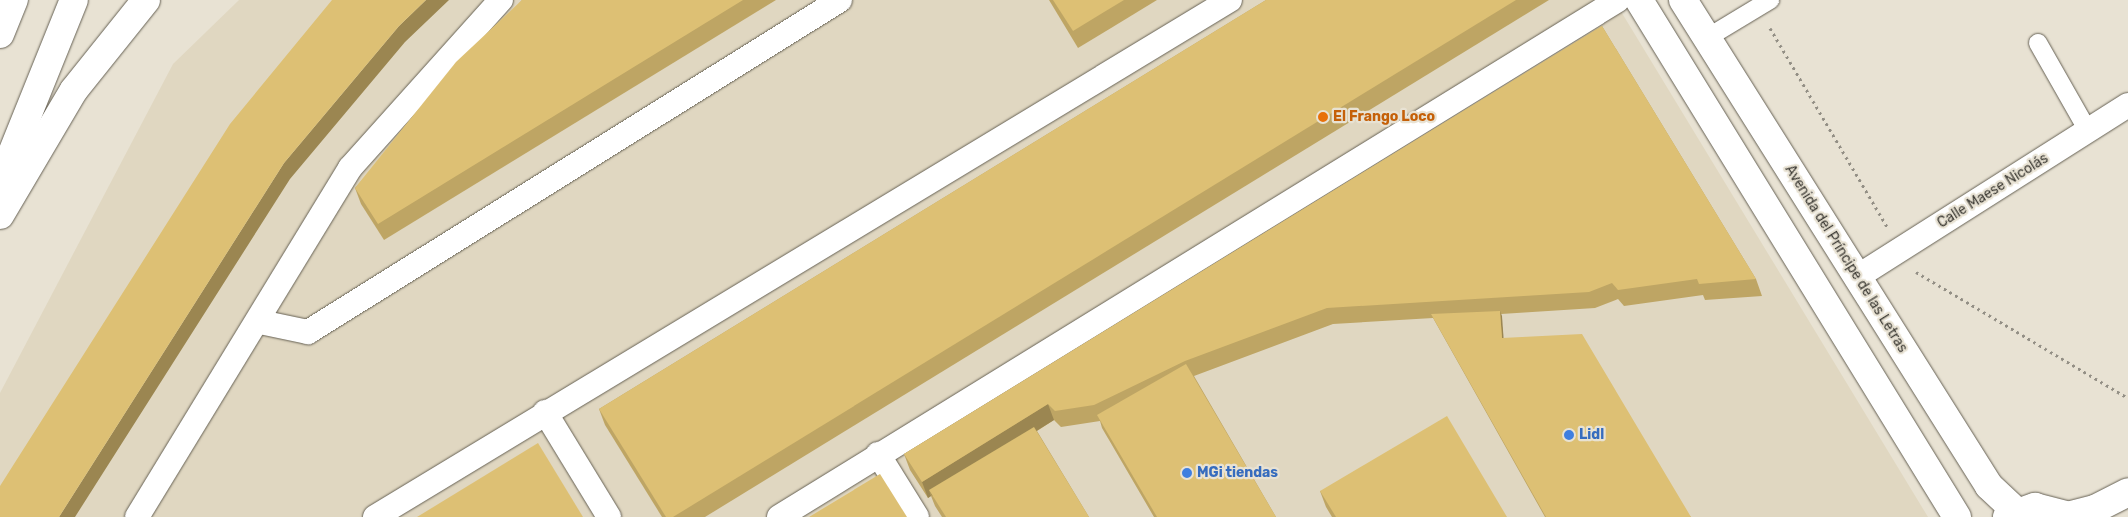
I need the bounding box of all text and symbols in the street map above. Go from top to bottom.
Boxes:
place label: El Frango Loco [1333,109,1435,125]
marker: El Frango Loco [1317,111,1329,123]
street label: Calle Maese Nicolás [1935,150,2051,232]
street label: Avenida del Príncipe de las Letras [1781,162,1911,356]
place label: Lidl [1579,427,1604,443]
marker: Lidl [1563,429,1575,441]
place label: MGi tiendas [1197,465,1278,481]
marker: MGi tiendas [1181,467,1193,479]

